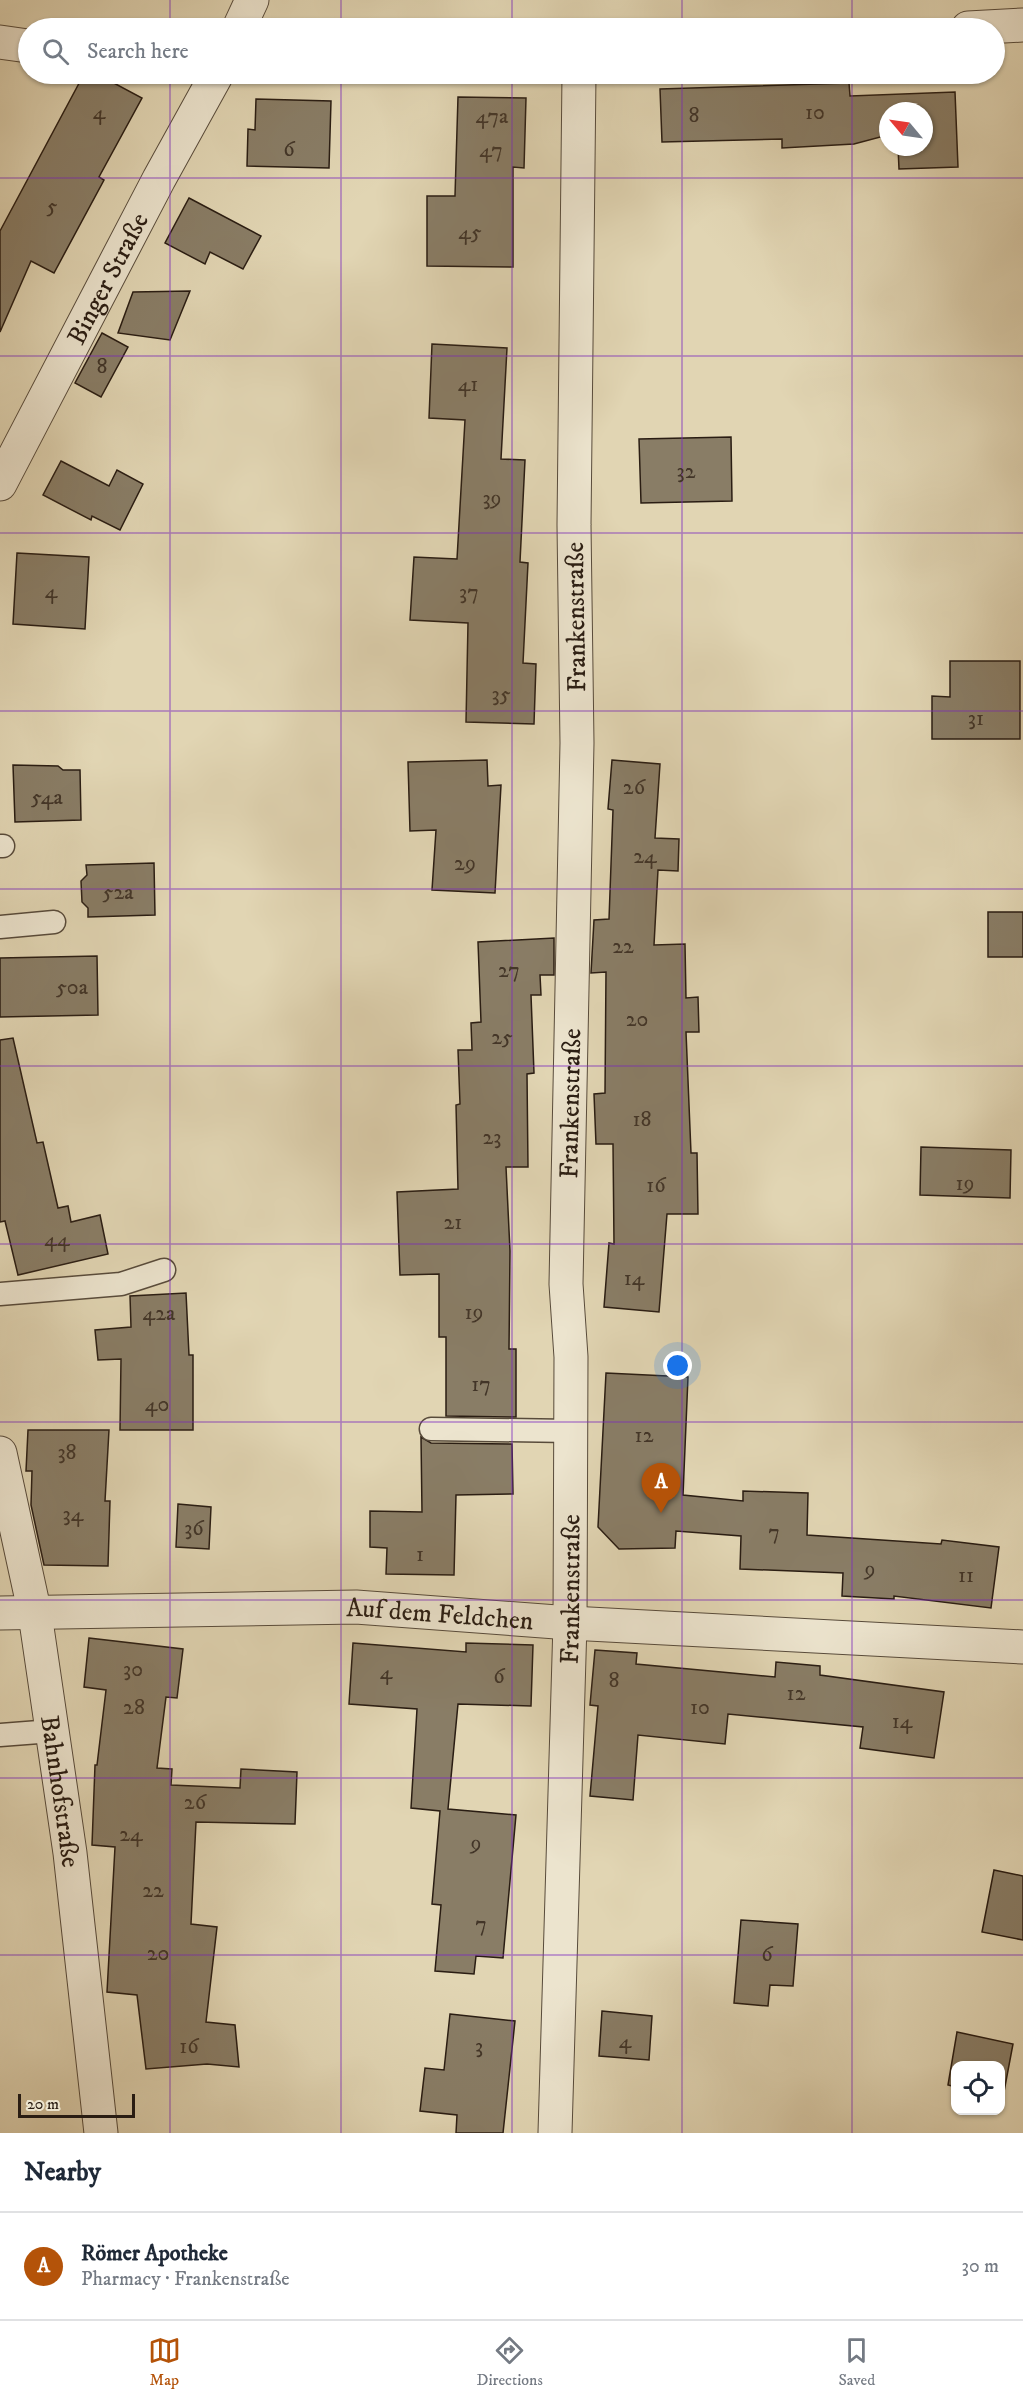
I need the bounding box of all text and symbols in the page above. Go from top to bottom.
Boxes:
search box [18,18,1005,84]
icon: search [39,35,72,68]
text: Search here [87,38,189,65]
house number: 4 [93,99,107,126]
house number: 10 [805,99,825,126]
house number: 8 [688,102,700,129]
north arrow [879,102,933,156]
house number: 47a [476,103,509,130]
house number: 6 [283,136,296,163]
house number: 47 [479,137,503,164]
house number: 5 [47,193,58,220]
street label: Binger Straße [61,207,157,351]
house number: 45 [458,219,482,246]
house number: 8 [96,353,108,380]
house number: 41 [458,371,478,398]
house number: 32 [676,458,696,485]
house number: 39 [482,485,502,512]
street label: Frankenstraße [559,542,594,692]
house number: 4 [45,578,59,605]
house number: 37 [459,579,479,606]
house number: 35 [491,681,511,708]
house number: 31 [968,705,984,732]
house number: 26 [623,774,647,801]
house number: 54a [31,784,64,811]
house number: 24 [633,843,658,870]
house number: 29 [454,850,476,877]
house number: 52a [102,879,134,906]
house number: 22 [612,933,634,960]
house number: 27 [498,957,520,984]
house number: 50a [56,974,89,1001]
house number: 20 [626,1006,648,1033]
house number: 25 [491,1024,513,1051]
street label: Frankenstraße [553,1028,589,1179]
house number: 18 [632,1106,652,1133]
house number: 23 [482,1124,502,1151]
house number: 19 [956,1170,975,1197]
house number: 16 [646,1172,667,1199]
house number: 21 [444,1209,462,1236]
house number: 44 [44,1226,71,1253]
house number: 14 [624,1265,646,1292]
house number: 19 [465,1299,484,1326]
house number: 42a [143,1300,176,1327]
your location [663,1351,692,1380]
house number: 17 [471,1371,491,1398]
house number: 40 [145,1391,169,1418]
house number: 12 [635,1422,654,1449]
house number: 38 [57,1439,77,1466]
pin: A [642,1464,680,1513]
house number: 34 [63,1501,85,1528]
street label: Frankenstraße [554,1514,588,1665]
house number: 36 [184,1515,205,1542]
house number: 7 [768,1519,780,1546]
house number: 1 [416,1541,424,1568]
house number: 9 [864,1556,875,1583]
house number: 11 [958,1562,974,1589]
street label: Auf dem Feldchen [346,1592,535,1638]
house number: 30 [123,1656,143,1683]
house number: 4 [380,1659,394,1686]
house number: 6 [493,1663,506,1690]
house number: 8 [608,1667,620,1694]
house number: 12 [787,1680,806,1707]
house number: 28 [123,1694,145,1721]
house number: 10 [690,1694,710,1721]
house number: 14 [892,1708,914,1735]
street label: Bahnhofstraße [32,1713,86,1869]
house number: 26 [184,1789,208,1816]
house number: 24 [119,1821,144,1848]
house number: 9 [470,1830,481,1857]
house number: 22 [142,1877,164,1904]
house number: 7 [475,1911,487,1938]
house number: 20 [147,1940,169,1967]
house number: 6 [761,1941,774,1968]
house number: 4 [619,2028,633,2055]
house number: 16 [179,2033,200,2060]
house number: 3 [475,2033,483,2060]
map controls [951,2061,1005,2115]
button: locate [951,2061,1005,2115]
scale bar [18,2091,135,2118]
text: 20 m [27,2094,59,2114]
text: Nearby [24,2156,101,2189]
text: Römer Apotheke [81,2240,228,2267]
text: A [37,2254,50,2279]
text: 30 m [961,2254,999,2279]
text: Pharmacy · Frankenstraße [81,2267,290,2292]
tab: Map [148,2334,181,2390]
tab: Directions [476,2334,543,2390]
tab: Saved [838,2334,875,2390]

